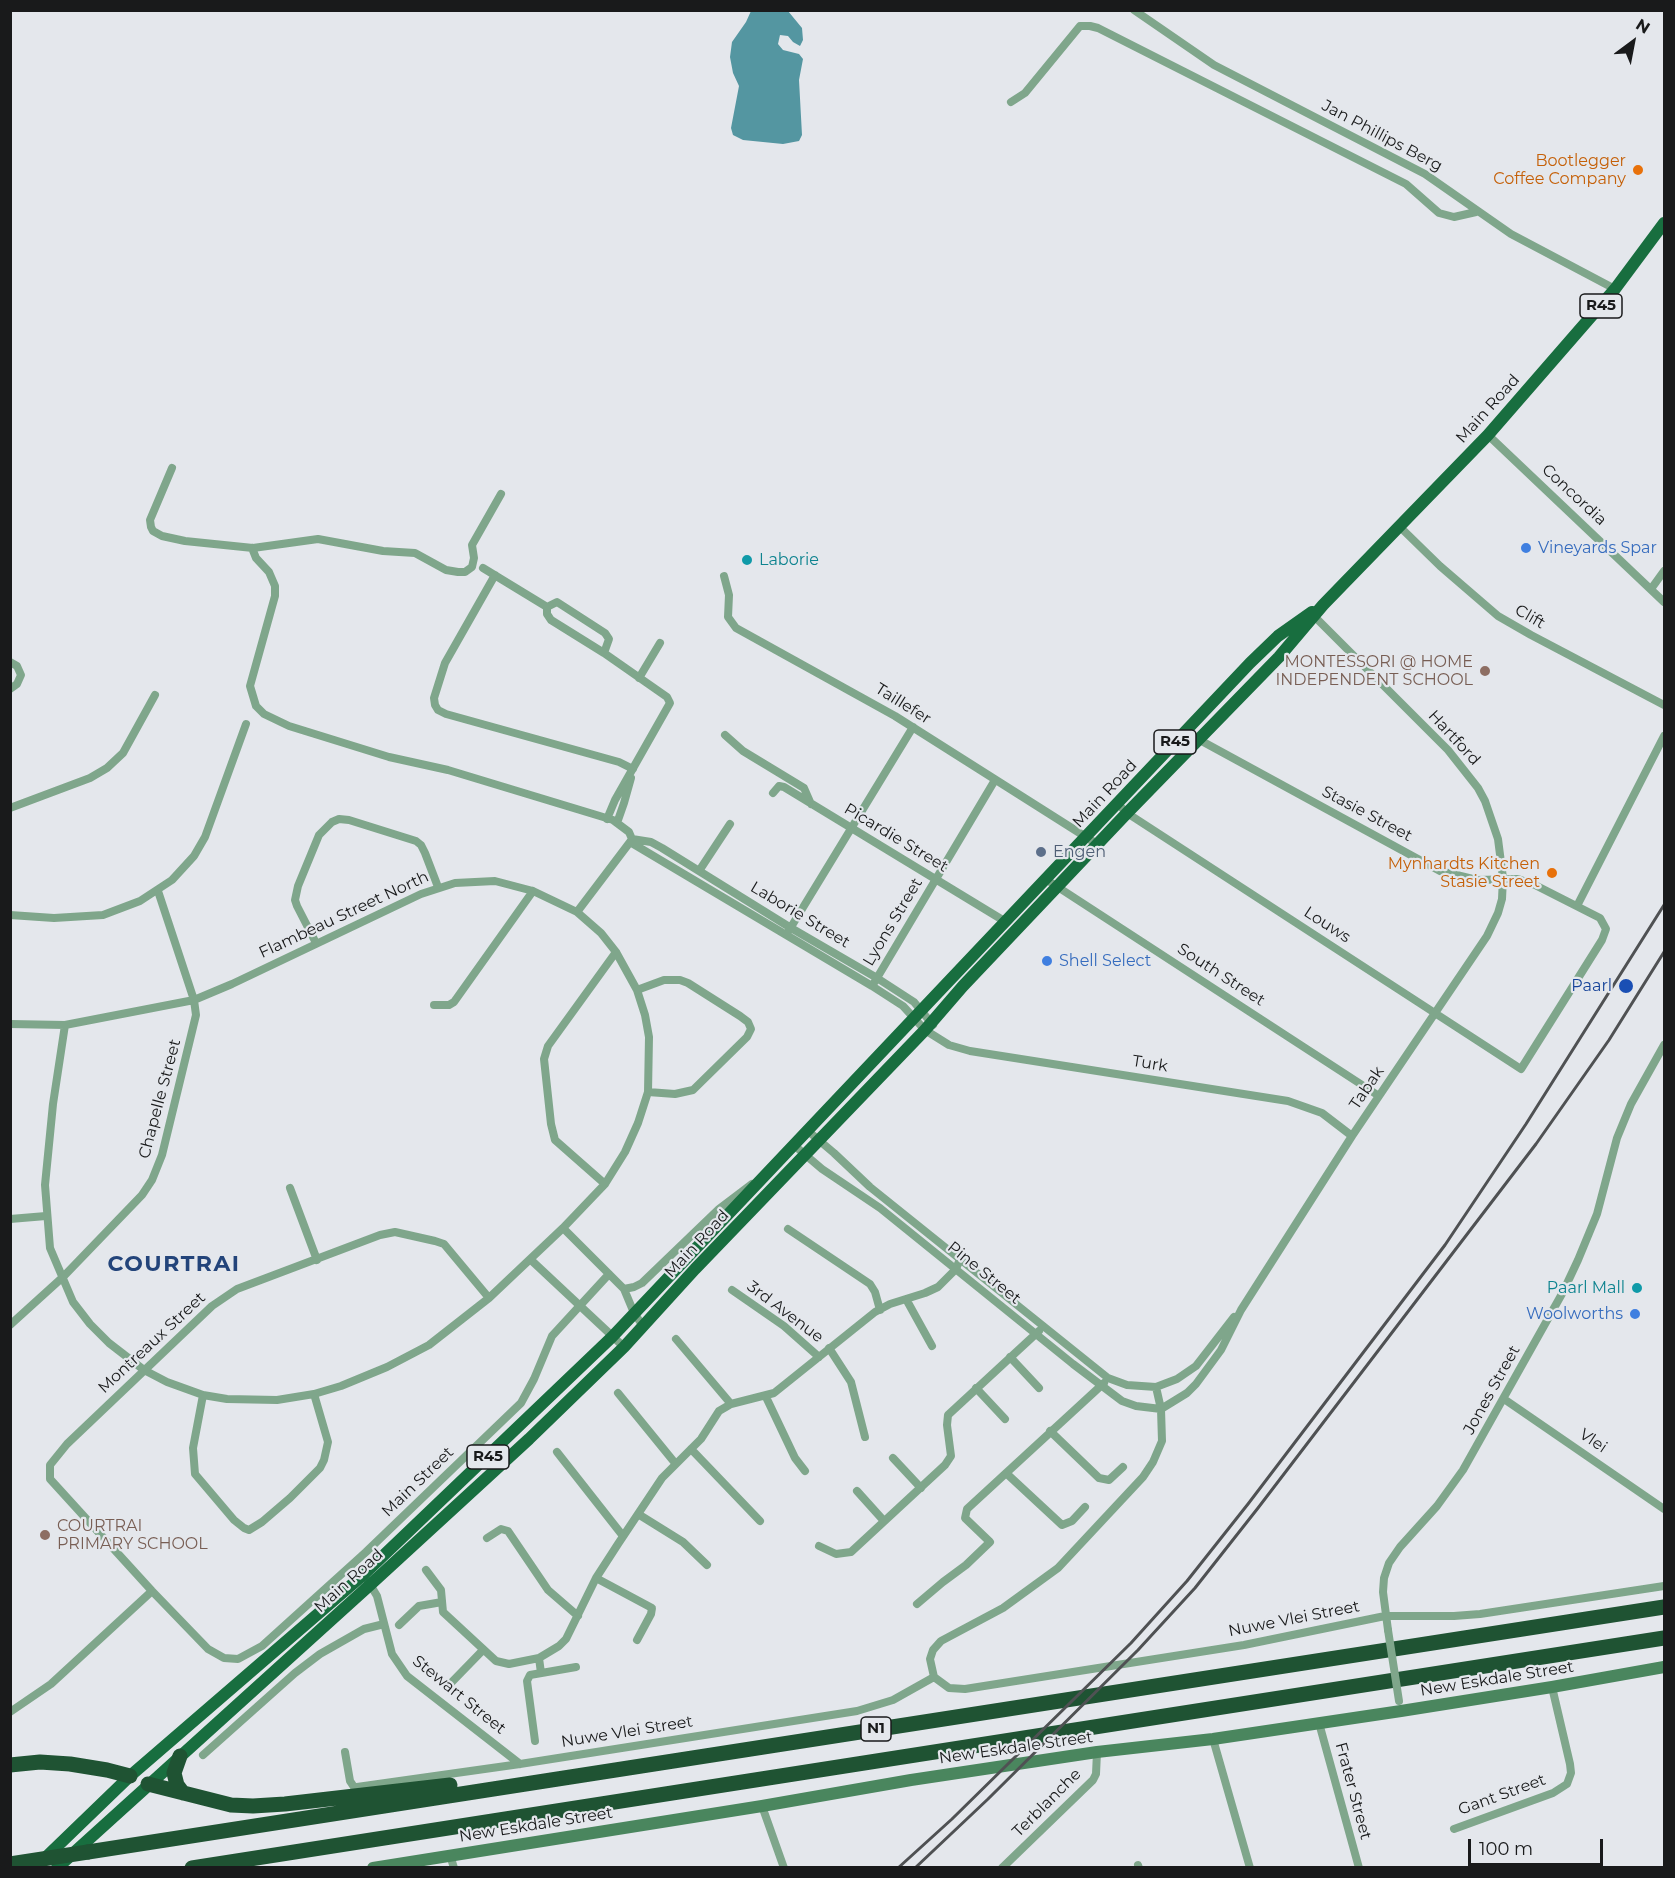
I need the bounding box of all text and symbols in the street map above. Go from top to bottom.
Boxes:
north arrow [1603,12,1663,72]
text: N [1632,15,1653,38]
street label: Jan Phillips Berg [1318,96,1446,176]
place label: Bootlegger Coffee Company [1493,151,1626,189]
marker: Bootlegger Coffee Company [1631,163,1645,177]
road number: R45 [1580,294,1622,318]
street label: Main Road [1452,371,1524,447]
street label: Concordia [1538,460,1610,530]
place label: Vineyards Spar [1538,538,1657,558]
marker: Vineyards Spar [1519,541,1533,555]
place label: Laborie [759,550,819,570]
marker: Laborie [740,553,754,567]
street label: Clift [1511,601,1549,633]
place label: MONTESSORI @ HOME INDEPENDENT SCHOOL [1275,652,1473,690]
marker: MONTESSORI @ HOME INDEPENDENT SCHOOL [1478,664,1492,678]
street label: Taillefer [872,679,934,729]
street label: Hartford [1424,707,1484,769]
road number: R45 [1154,730,1196,754]
street label: Main Road [1069,756,1141,832]
street label: Stasie Street [1318,782,1416,846]
street label: Picardie Street [841,799,951,877]
place label: Engen [1053,842,1106,862]
marker: Engen [1034,845,1048,859]
place label: Mynhardts Kitchen Stasie Street [1388,854,1540,892]
marker: Mynhardts Kitchen Stasie Street [1545,866,1559,880]
street label: Flambeau Street North [256,867,432,963]
street label: Lyons Street [859,875,927,969]
street label: Laborie Street [747,878,853,952]
street label: Louws [1300,903,1354,947]
street label: South Street [1174,940,1268,1010]
place label: Shell Select [1059,951,1151,971]
marker: Shell Select [1040,954,1054,968]
place label: Paarl [1571,976,1612,996]
marker: Paarl [1617,977,1635,995]
street label: Chapelle Street [135,1037,185,1161]
street label: Turk [1131,1052,1169,1076]
street label: Tabak [1346,1063,1388,1113]
street label: Main Road [661,1206,733,1282]
street label: Pine Street [943,1238,1025,1308]
district label: COURTRAI [108,1252,240,1278]
street label: 3rd Avenue [743,1277,827,1347]
place label: Paarl Mall [1547,1278,1625,1298]
marker: Paarl Mall [1630,1281,1644,1295]
street label: Montreaux Street [94,1288,210,1398]
place label: Woolworths [1526,1304,1623,1324]
marker: Woolworths [1628,1307,1642,1321]
street label: Jones Street [1460,1342,1524,1438]
street label: Vlei [1576,1425,1610,1457]
street label: Main Street [378,1443,458,1521]
road number: R45 [467,1445,509,1469]
place label: COURTRAI PRIMARY SCHOOL [57,1516,208,1554]
marker: COURTRAI PRIMARY SCHOOL [38,1528,52,1542]
street label: Main Road [311,1545,387,1617]
street label: Nuwe Vlei Street [1227,1597,1361,1641]
street label: Stewart Street [408,1652,510,1738]
street label: New Eskdale Street [1419,1657,1575,1701]
street label: Nuwe Vlei Street [560,1712,694,1752]
road number: N1 [861,1717,891,1741]
street label: New Eskdale Street [938,1728,1094,1768]
street label: Frater Street [1331,1740,1375,1842]
street label: Terblanche [1009,1765,1085,1841]
street label: Gant Street [1456,1770,1548,1820]
street label: New Eskdale Street [458,1803,614,1847]
scale bar [1471,1827,1606,1865]
text: 100 m [1479,1838,1533,1860]

